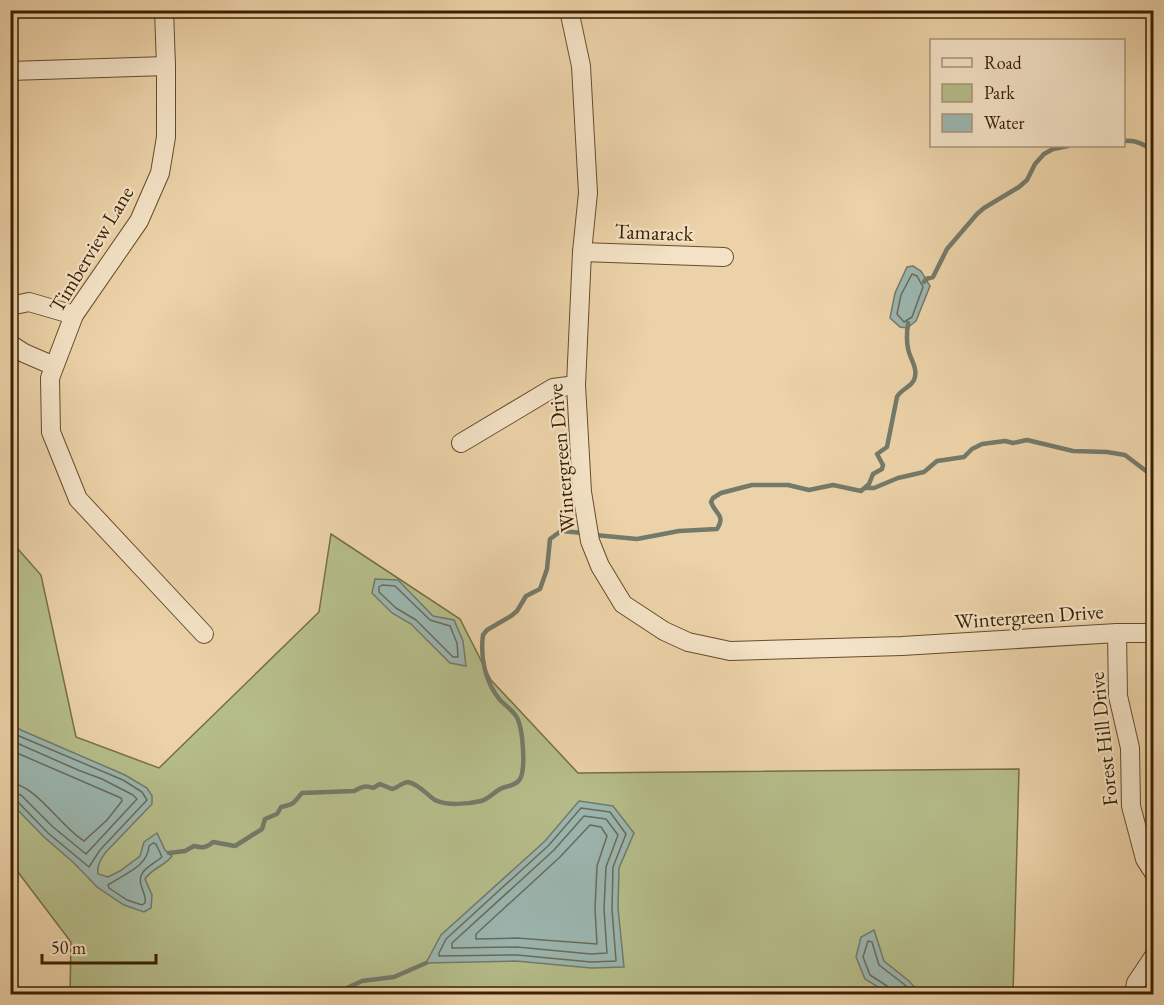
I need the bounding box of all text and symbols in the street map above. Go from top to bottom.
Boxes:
legend [930,39,1125,147]
text: Road [984,51,1023,74]
text: Park [984,81,1015,104]
text: Water [984,111,1025,134]
street label: Timberview Lane [43,181,139,317]
street label: Tamarack [614,217,695,247]
street label: Wintergreen Drive [541,382,581,534]
street label: Wintergreen Drive [954,597,1104,635]
street label: Forest Hill Drive [1083,671,1123,807]
scale bar [42,927,156,965]
text: 50 m [51,936,86,959]

